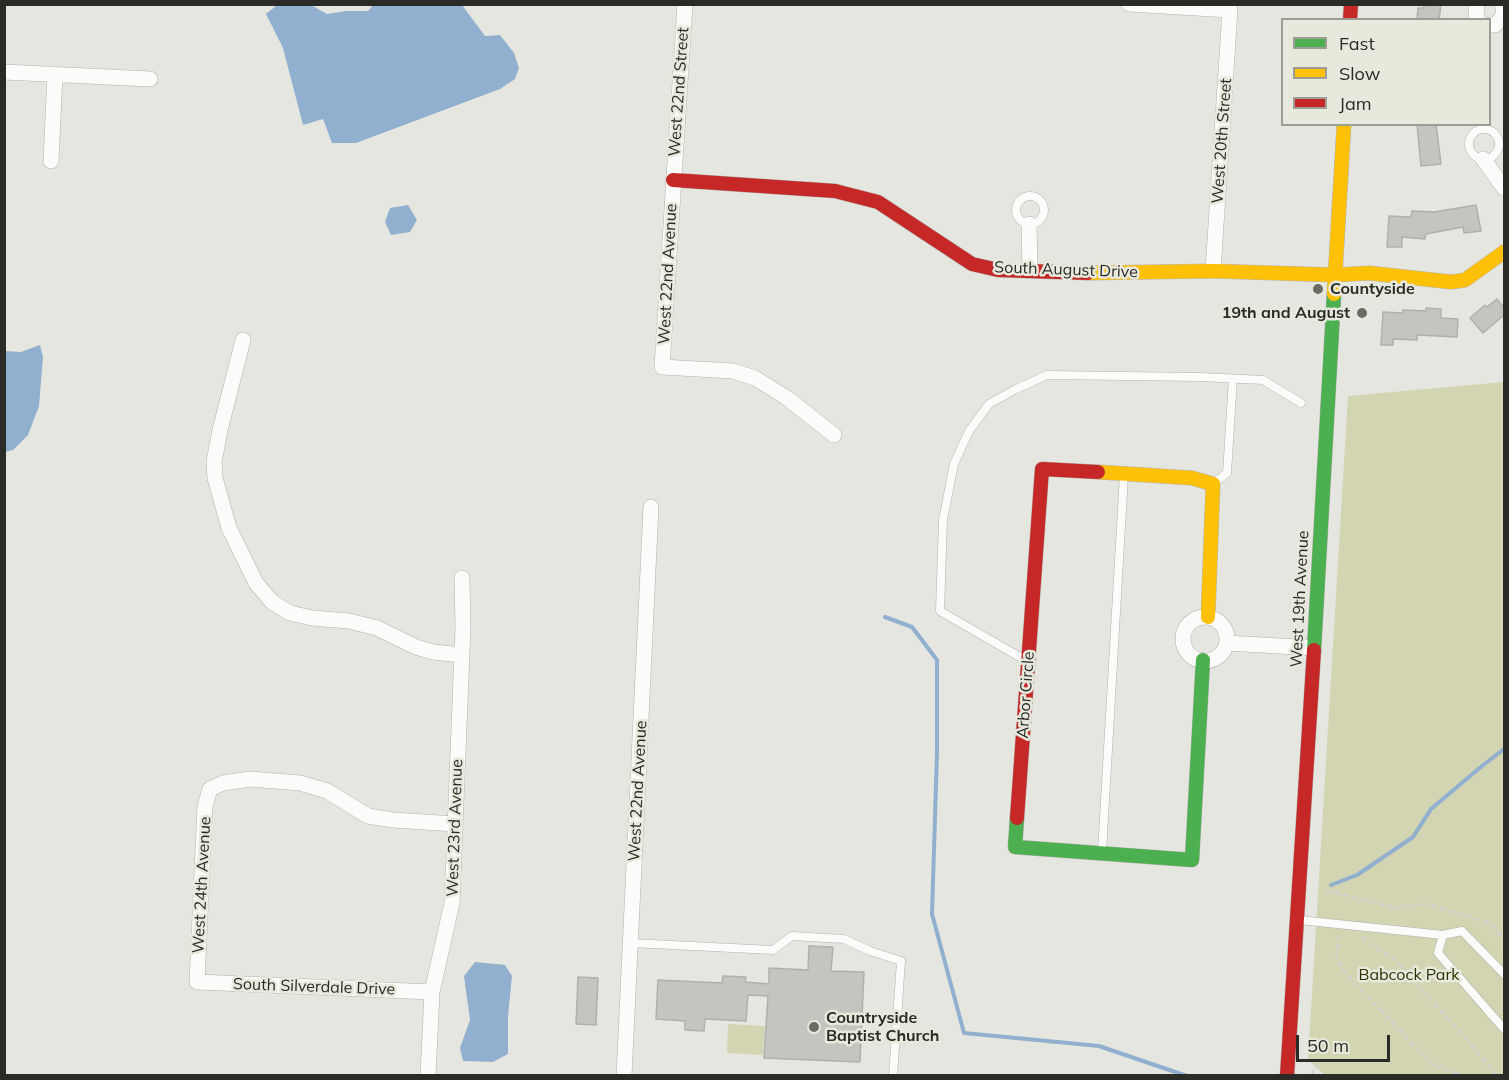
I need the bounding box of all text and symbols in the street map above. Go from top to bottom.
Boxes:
legend [1281,18,1491,126]
street label: West 22nd Street [665,27,693,157]
text: Fast [1339,32,1375,55]
text: Slow [1339,62,1380,85]
street label: West 20th Street [1208,78,1236,204]
text: Jam [1339,92,1372,115]
street label: West 22nd Avenue [655,203,681,345]
street label: South August Drive [994,258,1138,282]
place label: Countyside [1330,279,1415,299]
marker: Countyside [1311,282,1325,296]
place label: 19th and August [1222,303,1350,323]
marker: 19th and August [1355,306,1369,320]
street label: West 19th Avenue [1287,530,1313,668]
street label: Arbor Circle [1013,651,1039,739]
street label: West 22nd Avenue [625,720,651,862]
street label: West 23rd Avenue [443,759,467,897]
street label: West 24th Avenue [189,816,215,954]
park label: Babcock Park [1359,965,1459,985]
street label: South Silverdale Drive [233,975,395,999]
place label: Countryside Baptist Church [826,1008,939,1046]
marker: Countryside Baptist Church [807,1020,821,1034]
scale bar [1299,1023,1394,1061]
text: 50 m [1307,1034,1349,1057]

